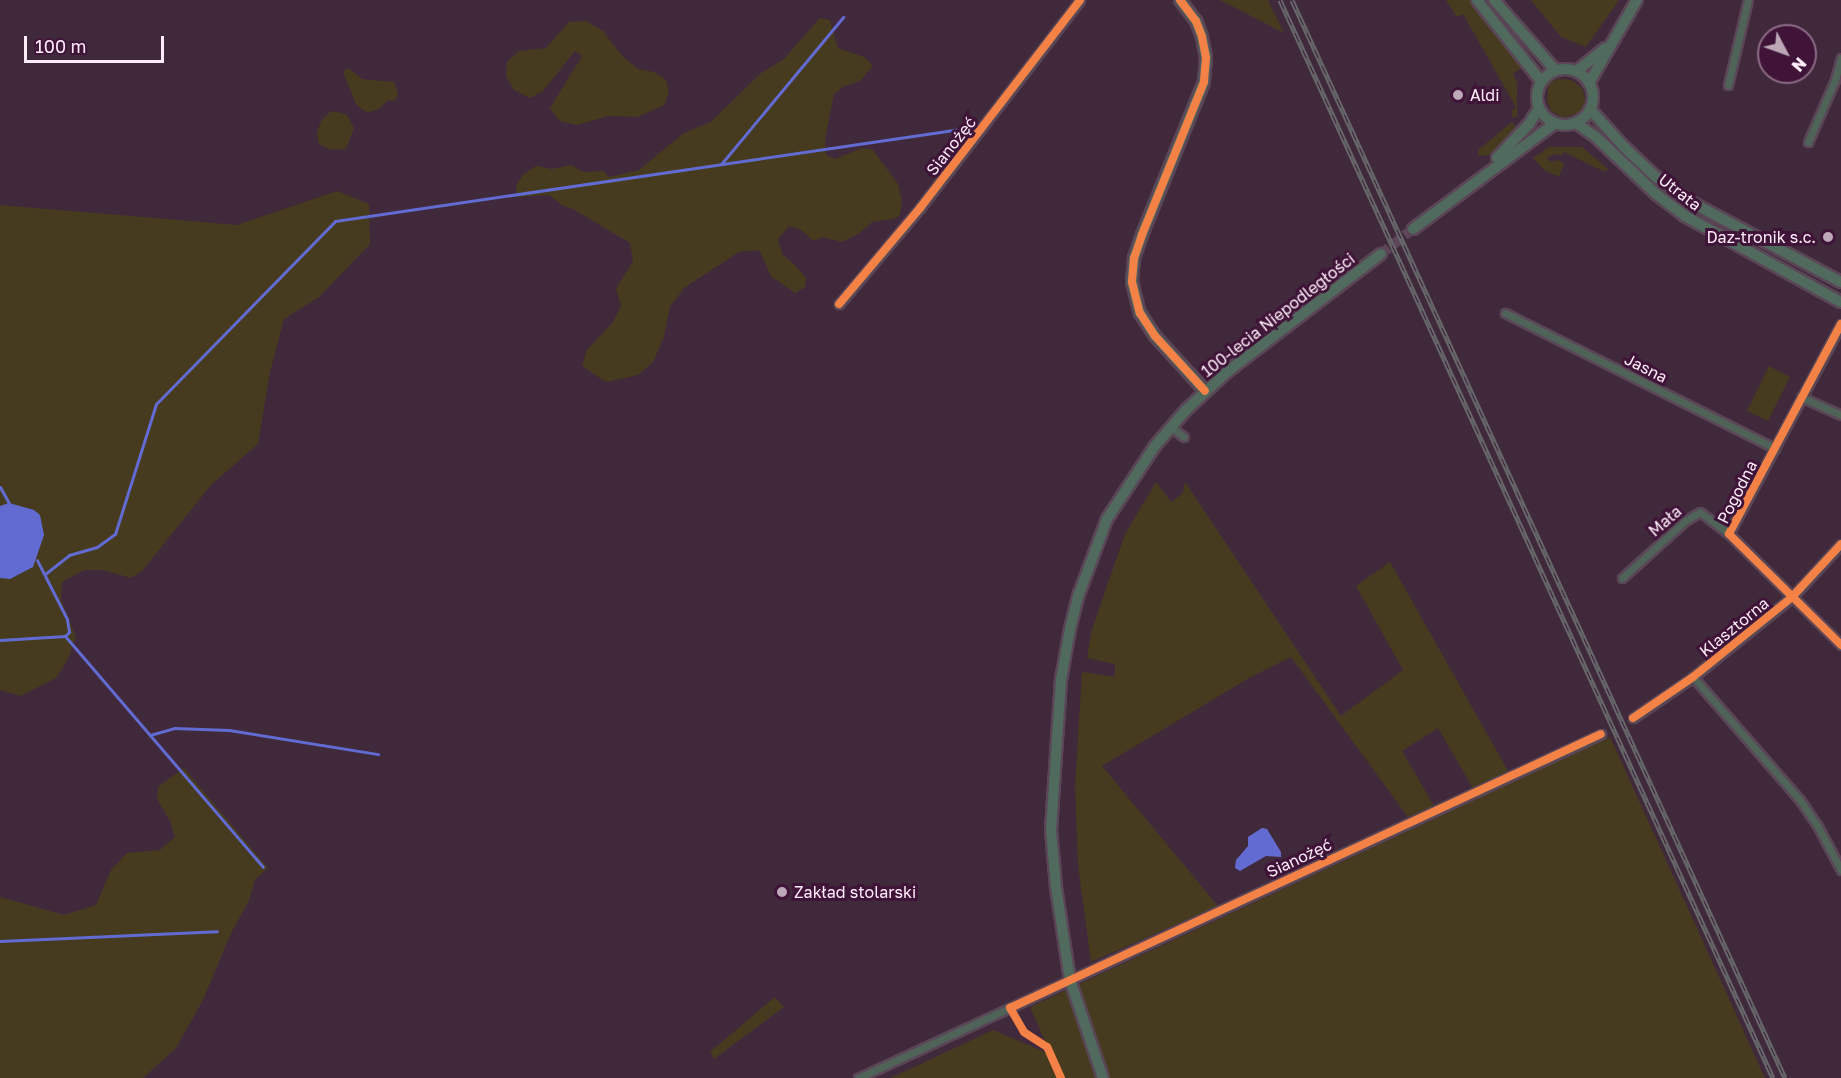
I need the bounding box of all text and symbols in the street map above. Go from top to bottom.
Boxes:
scale bar [27,24,166,62]
north arrow [1757,24,1817,84]
text: 100 m [35,35,86,57]
text: N [1788,53,1811,76]
place label: Aldi [1470,85,1499,105]
marker: Aldi [1451,88,1465,102]
street label: Sianożęć [922,113,980,179]
street label: Utrata [1655,170,1705,214]
place label: Daz-tronik s.c. [1706,227,1816,247]
marker: Daz-tronik s.c. [1821,230,1835,244]
street label: 100-lecia Niepodległości [1197,249,1359,381]
street label: Jasna [1621,349,1671,387]
street label: Pogodna [1713,457,1761,527]
street label: Mała [1645,502,1685,540]
street label: Klasztorna [1696,593,1772,661]
street label: Sianożęć [1264,835,1334,881]
place label: Zakład stolarski [794,882,916,902]
marker: Zakład stolarski [775,885,789,899]

